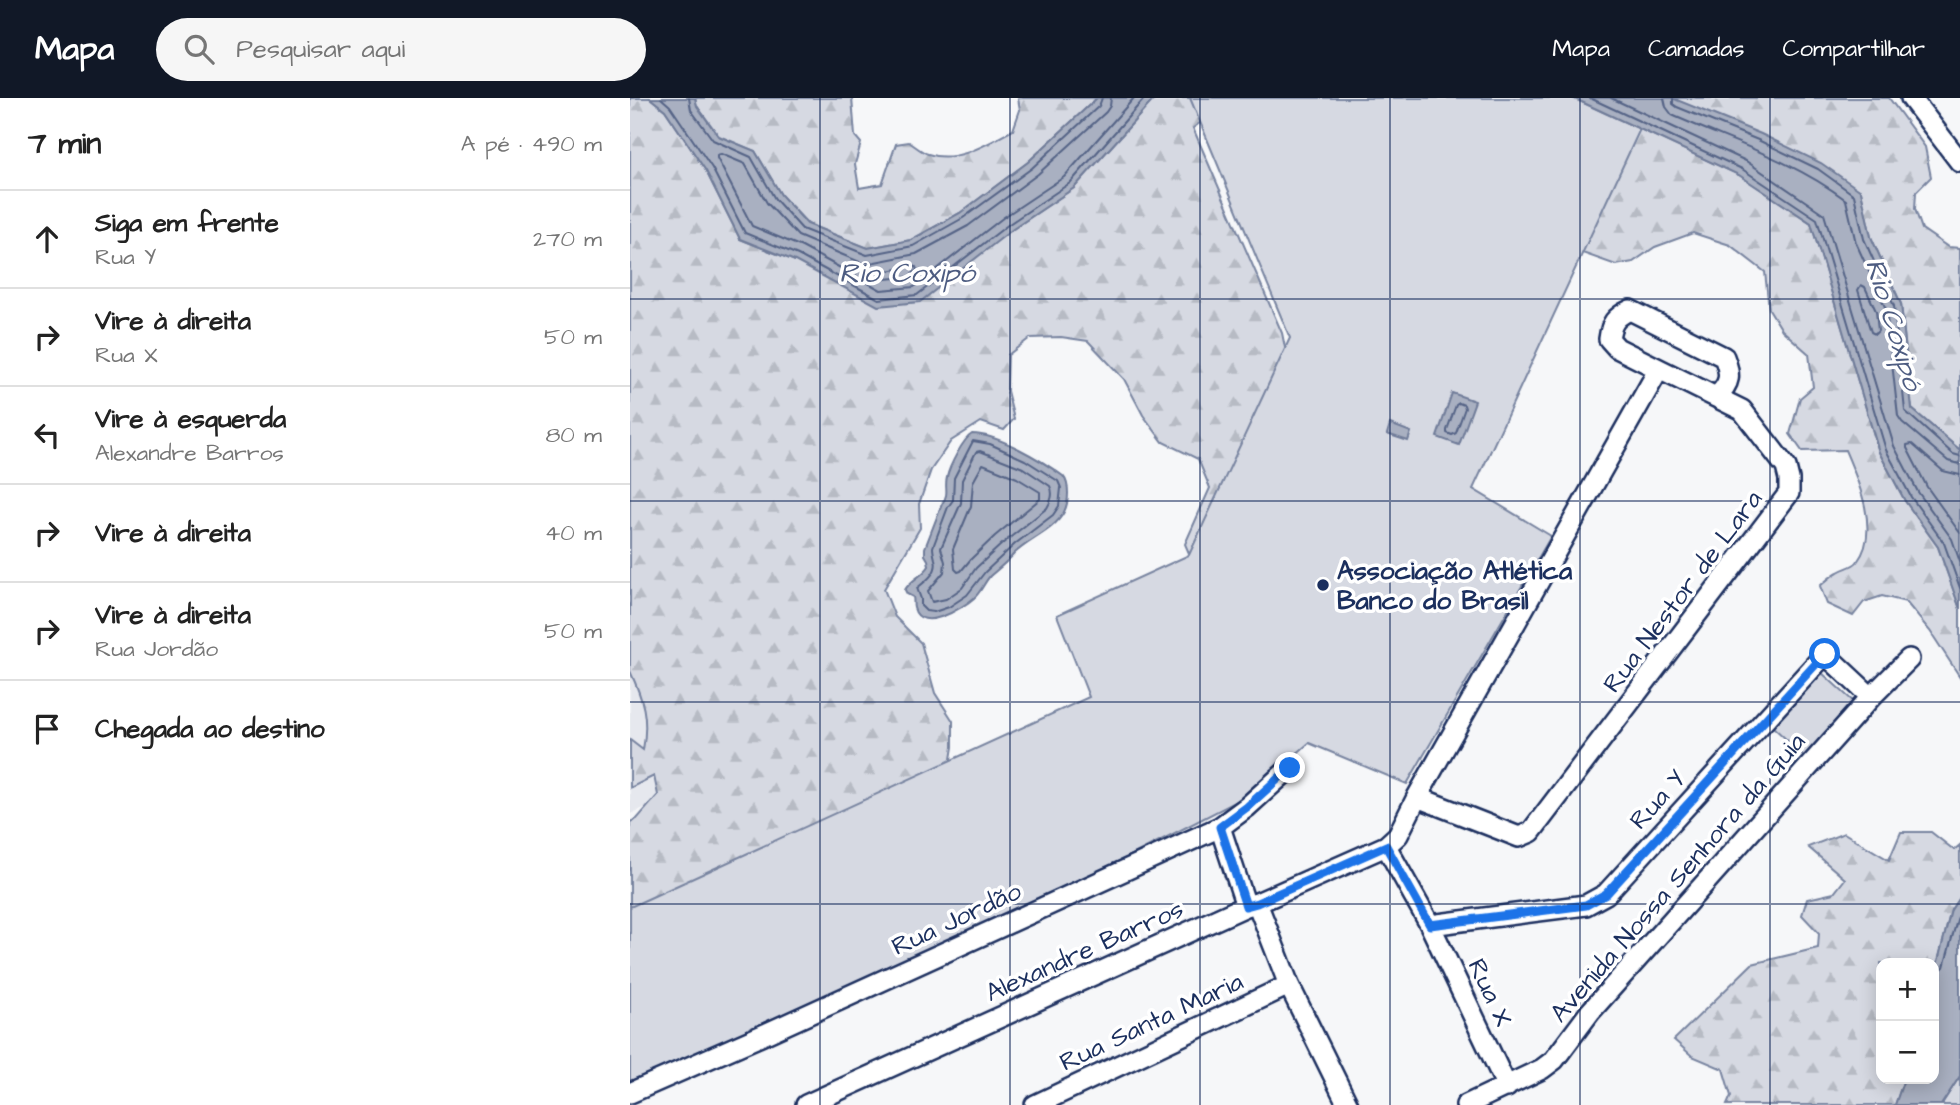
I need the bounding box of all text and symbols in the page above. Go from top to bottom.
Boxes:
search box [156,18,646,81]
text: Mapa [35,26,114,72]
icon: search [180,30,218,68]
text: Pesquisar aqui [236,31,405,67]
text: Mapa [1552,32,1610,66]
text: Camadas [1648,32,1745,66]
text: Compartilhar [1783,32,1925,66]
text: 7 min [28,123,101,165]
text: A pé · 490 m [461,128,602,160]
text: Siga em frente [95,205,279,241]
icon: ahead [28,220,66,258]
text: 270 m [533,223,602,255]
text: Rua Y [95,241,156,273]
water label: Rio Coxipó [839,254,977,293]
water label: Rio Coxipó [1855,254,1933,397]
text: Vire à direita [95,303,251,339]
icon: right [28,318,66,356]
text: 50 m [544,321,602,353]
text: Rua X [95,339,158,371]
text: Vire à esquerda [95,401,286,437]
icon: left [28,416,66,454]
text: 80 m [545,419,602,451]
text: Alexandre Barros [95,437,284,469]
street label: Rua Nestor de Lara [1595,483,1771,700]
icon: right [28,514,66,552]
text: Vire à direita [95,515,251,551]
text: 40 m [545,517,602,549]
place label: Associação Atlética Banco do Brasil [1337,553,1573,619]
marker: Associação Atlética Banco do Brasil [1315,577,1331,593]
text: Vire à direita [95,597,251,633]
icon: right [28,612,66,650]
text: 50 m [544,615,602,647]
text: Rua Jordão [95,633,218,665]
route start [1809,638,1840,669]
icon: arrive [28,710,66,748]
text: Chegada ao destino [95,711,325,747]
street label: Avenida Nossa Senhora da Guia [1542,725,1814,1030]
route end [1274,752,1305,783]
street label: Rua Y [1621,762,1694,837]
street label: Rua Jordão [886,873,1027,965]
street label: Alexandre Barros [980,891,1189,1011]
street label: Rua X [1459,953,1521,1032]
map controls [1876,958,1939,1084]
button: + [1876,958,1939,1021]
street label: Rua Santa Maria [1054,964,1249,1080]
button: − [1876,1021,1939,1084]

